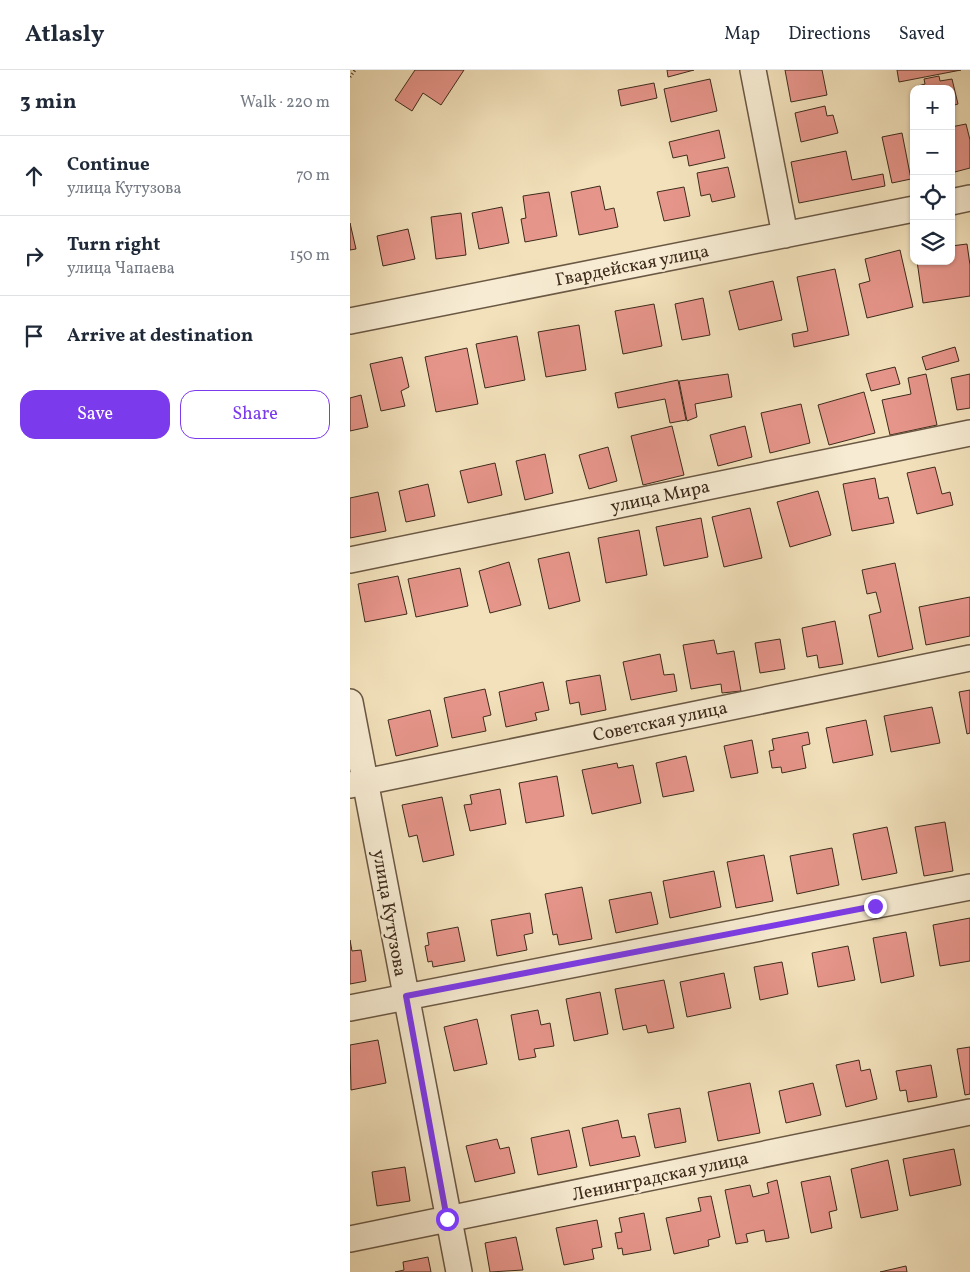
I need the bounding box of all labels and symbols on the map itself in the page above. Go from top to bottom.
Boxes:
street label: Гвардейская улица [553,239,711,294]
street label: улица Мира [608,475,712,520]
street label: Советская улица [591,696,730,749]
street label: улица Кутузова [365,848,412,979]
route end [864,895,887,918]
street label: Ленинградская улица [570,1147,751,1208]
route start [436,1208,459,1231]

